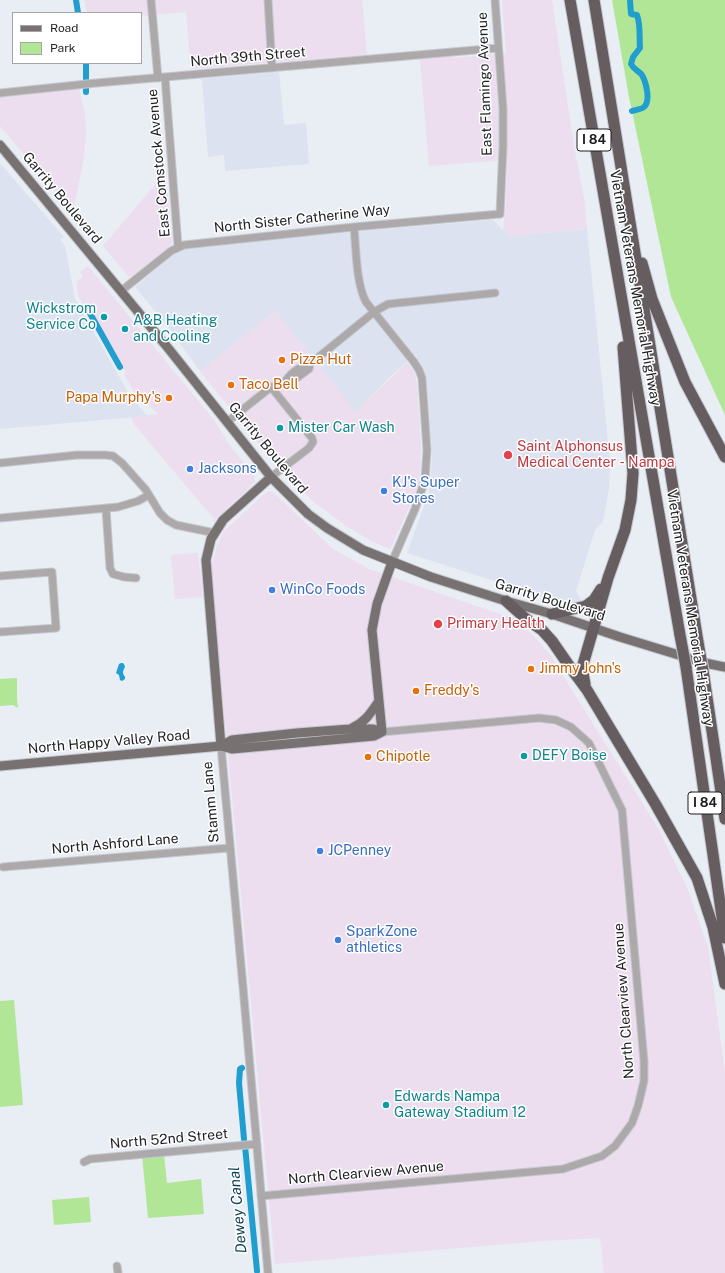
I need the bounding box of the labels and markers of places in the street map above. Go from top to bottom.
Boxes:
place label: Wickstrom Service Co [26,301,96,334]
marker: Wickstrom Service Co [99,312,109,322]
place label: A&B Heating and Cooling [133,313,217,346]
marker: A&B Heating and Cooling [120,324,130,334]
place label: Pizza Hut [290,352,351,368]
marker: Pizza Hut [277,355,287,365]
place label: Taco Bell [239,377,299,393]
marker: Taco Bell [226,380,236,390]
place label: Papa Murphy's [66,390,161,406]
marker: Papa Murphy's [164,393,174,403]
place label: Mister Car Wash [288,420,395,436]
marker: Mister Car Wash [275,423,285,433]
place label: Saint Alphonsus Medical Center - Nampa [517,439,674,472]
marker: Saint Alphonsus Medical Center - Nampa [502,449,514,461]
place label: Jacksons [198,461,256,477]
marker: Jacksons [185,464,195,474]
place label: KJ's Super Stores [392,475,459,508]
marker: KJ's Super Stores [379,486,389,496]
place label: WinCo Foods [280,582,365,598]
marker: WinCo Foods [267,585,277,595]
place label: Primary Health [447,616,545,632]
marker: Primary Health [432,618,444,630]
place label: Jimmy John's [539,661,621,677]
marker: Jimmy John's [526,664,536,674]
place label: Freddy's [424,683,479,699]
marker: Freddy's [411,686,421,696]
place label: DEFY Boise [532,748,607,764]
place label: Chipotle [376,749,430,765]
marker: DEFY Boise [519,751,529,761]
marker: Chipotle [363,752,373,762]
place label: JCPenney [328,843,391,859]
marker: JCPenney [315,846,325,856]
place label: SparkZone athletics [346,924,417,956]
marker: SparkZone athletics [333,935,343,945]
place label: Edwards Nampa Gateway Stadium 12 [394,1089,526,1122]
marker: Edwards Nampa Gateway Stadium 12 [381,1100,391,1110]

